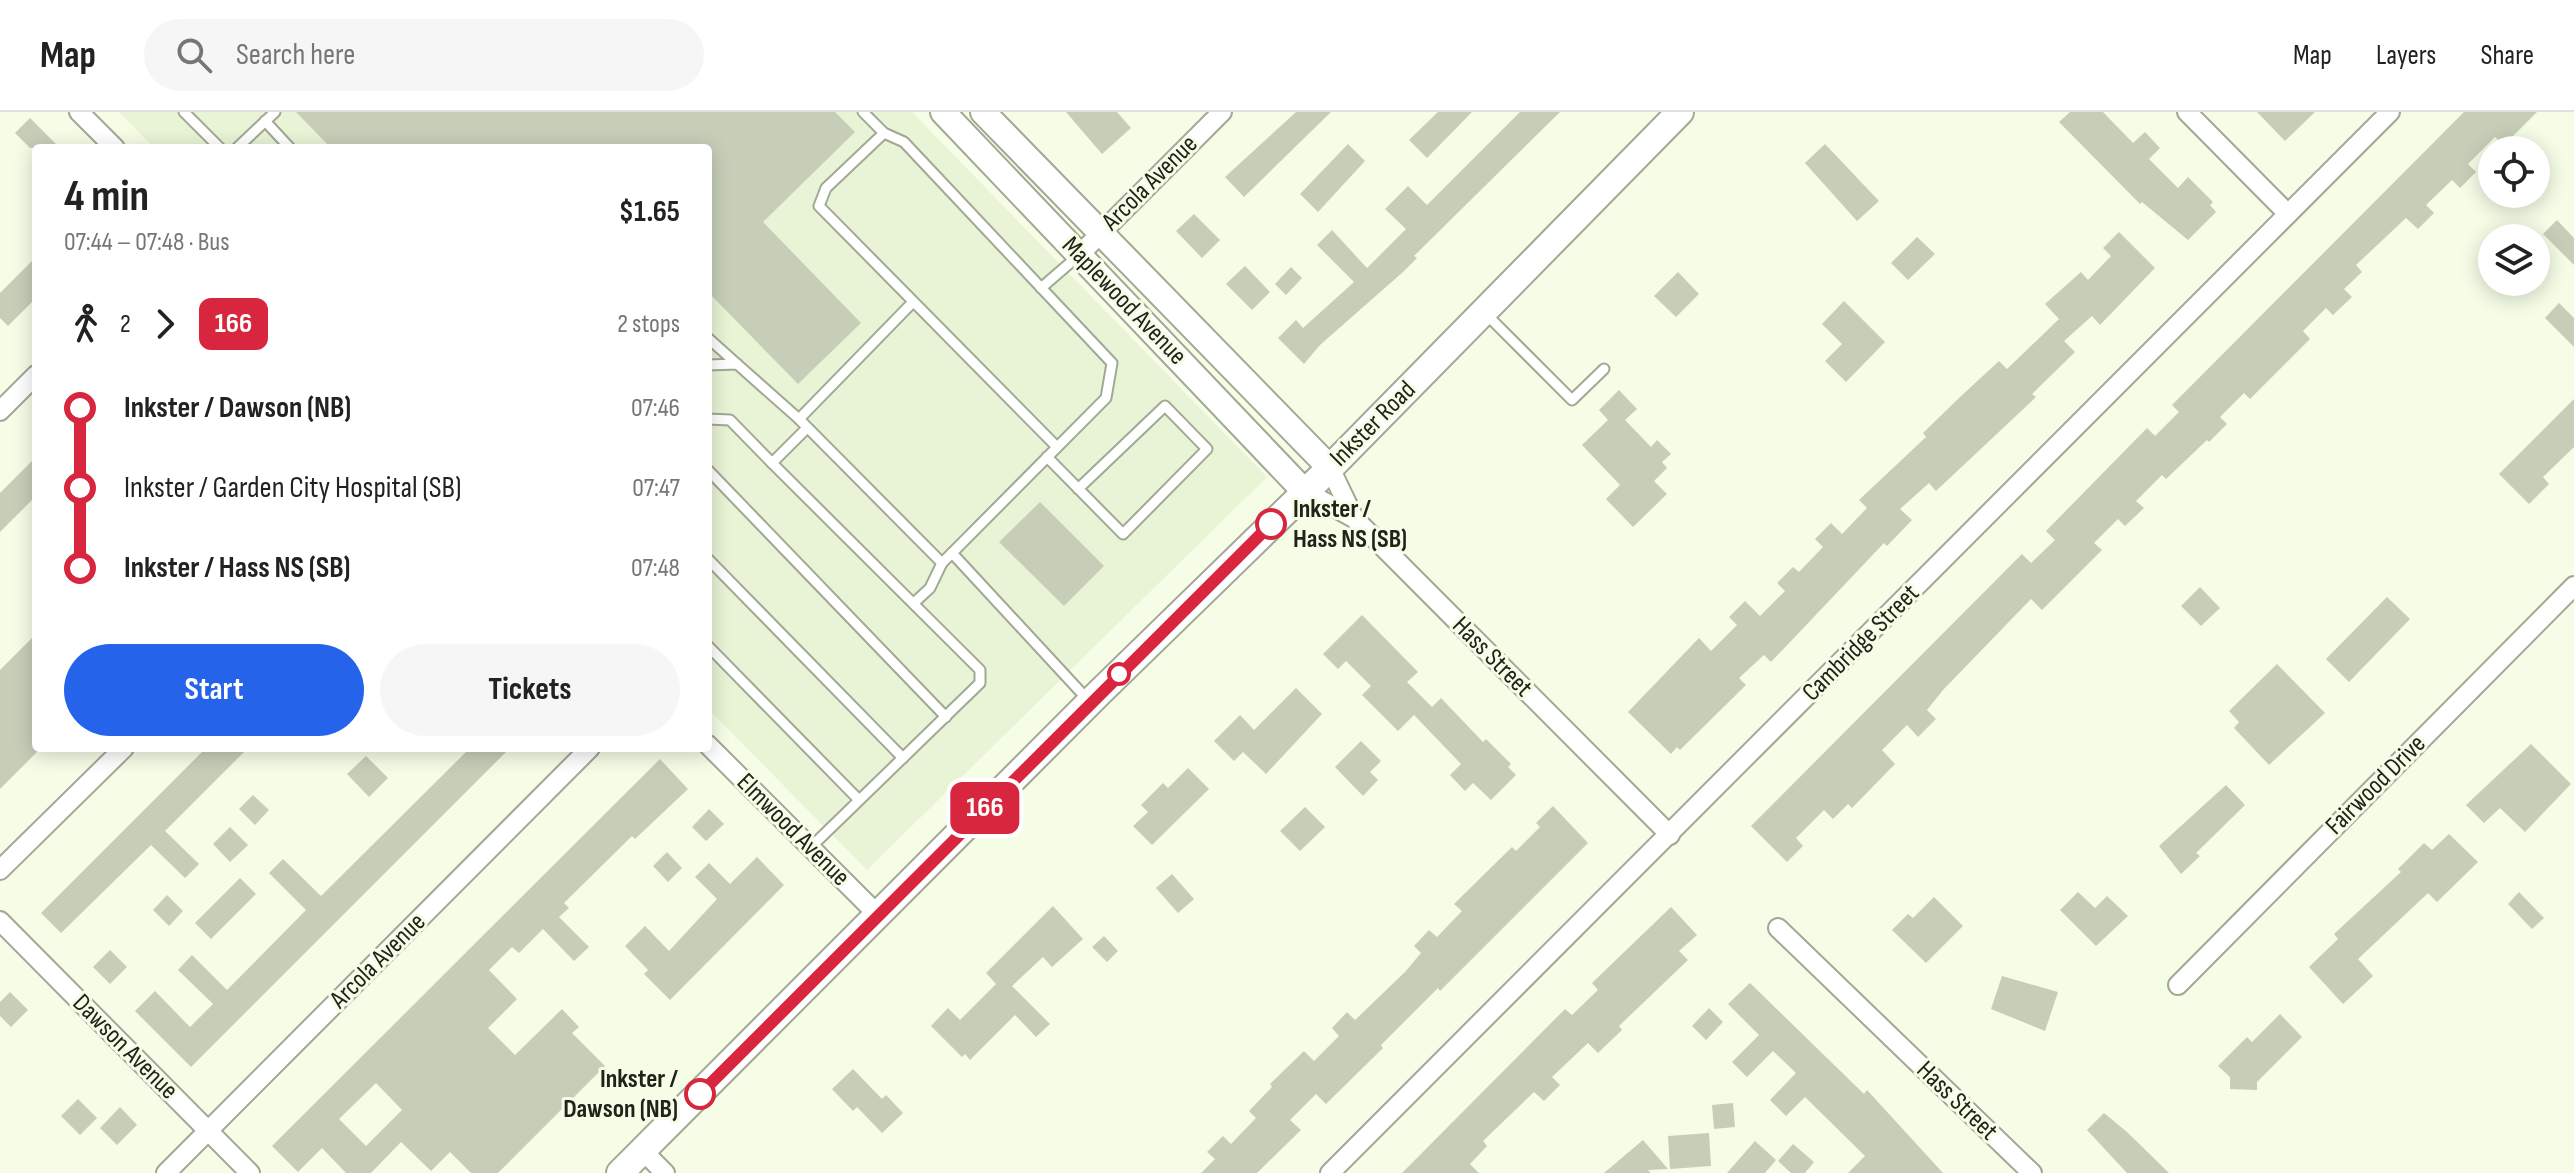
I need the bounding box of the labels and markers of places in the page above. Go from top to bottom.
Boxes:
place label: Inkster / Hass NS (SB) [1293,494,1407,555]
marker: Inkster / Hass NS (SB) [1256,509,1286,539]
unlabelled marker [1108,663,1130,685]
place label: Inkster / Dawson (NB) [563,1064,678,1125]
marker: Inkster / Dawson (NB) [685,1079,715,1109]

